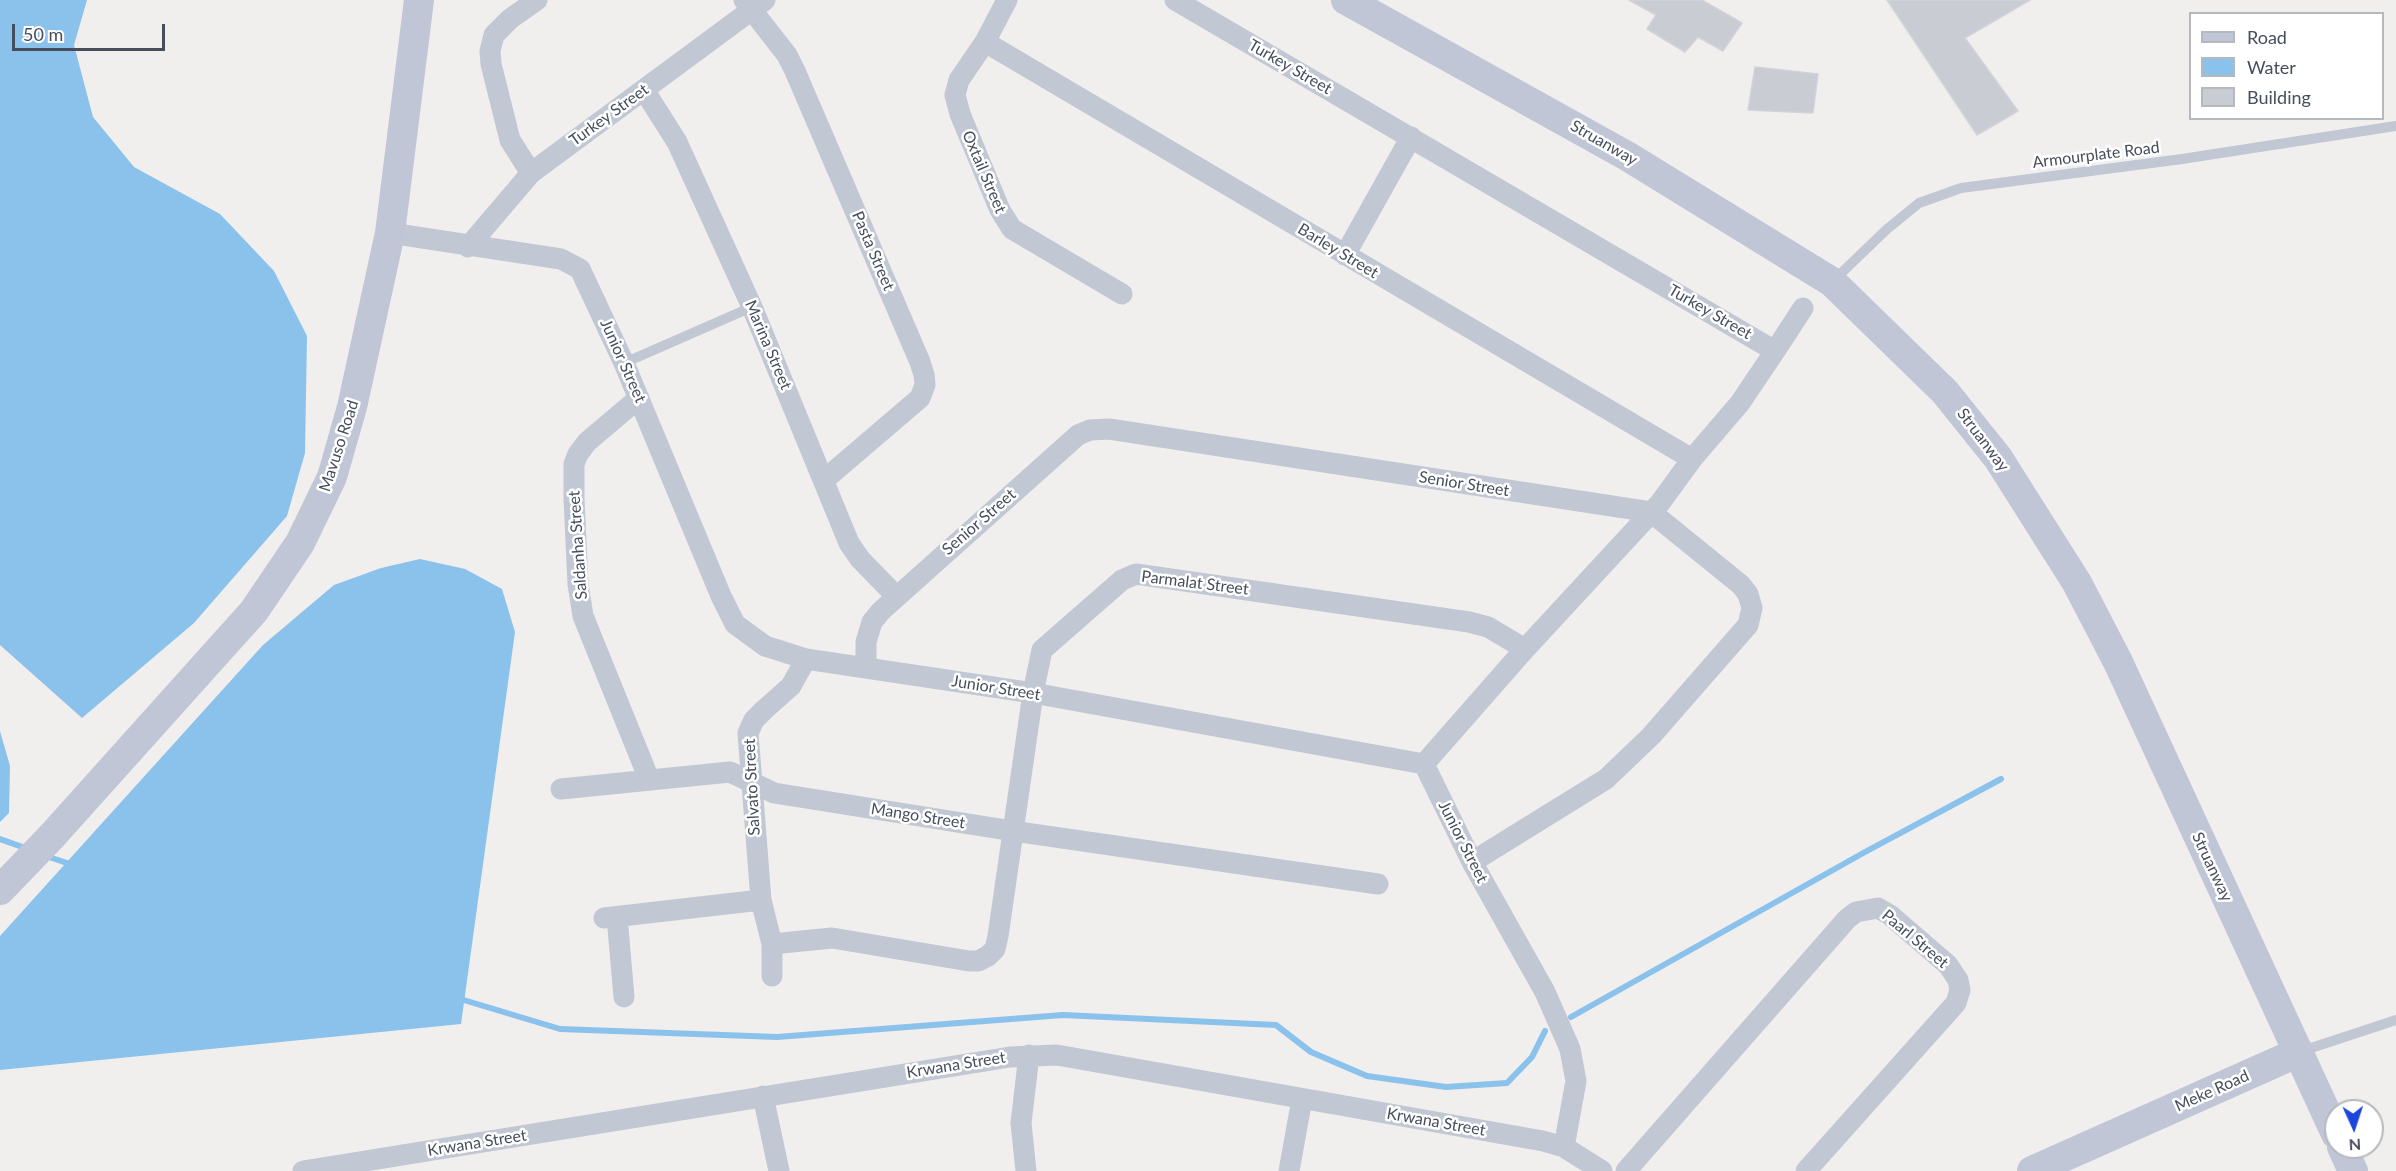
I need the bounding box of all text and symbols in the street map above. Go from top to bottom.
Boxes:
scale bar [15,12,168,50]
legend [2189,12,2384,120]
text: 50 m [23,23,63,45]
text: Road [2247,26,2287,48]
street label: Turkey Street [1245,35,1335,99]
text: Water [2247,56,2296,78]
street label: Turkey Street [566,80,652,150]
text: Building [2247,86,2311,108]
street label: Struanway [1567,116,1641,170]
street label: Oxtail Street [958,128,1010,216]
street label: Armourplate Road [2031,138,2161,172]
street label: Pasta Street [848,209,898,293]
street label: Barley Street [1294,219,1382,283]
street label: Turkey Street [1665,280,1755,344]
street label: Marina Street [741,297,795,393]
street label: Junior Street [596,316,650,406]
street label: Mavuso Road [315,398,363,494]
street label: Struanway [1953,405,2013,475]
street label: Senior Street [1418,467,1510,501]
street label: Senior Street [938,485,1020,559]
street label: Saldanha Street [565,490,591,600]
street label: Parmalat Street [1140,567,1250,599]
street label: Junior Street [950,672,1042,704]
street label: Salvato Street [740,738,764,836]
street label: Junior Street [1434,798,1492,886]
street label: Mango Street [870,799,966,833]
street label: Struanway [2188,829,2236,905]
street label: Paarl Street [1878,906,1952,972]
street label: Krwana Street [905,1048,1007,1082]
street label: Meke Road [2172,1066,2252,1116]
north arrow [2324,1099,2384,1159]
street label: Krwana Street [1385,1104,1487,1140]
street label: Krwana Street [426,1126,528,1160]
text: N [2348,1136,2362,1155]

